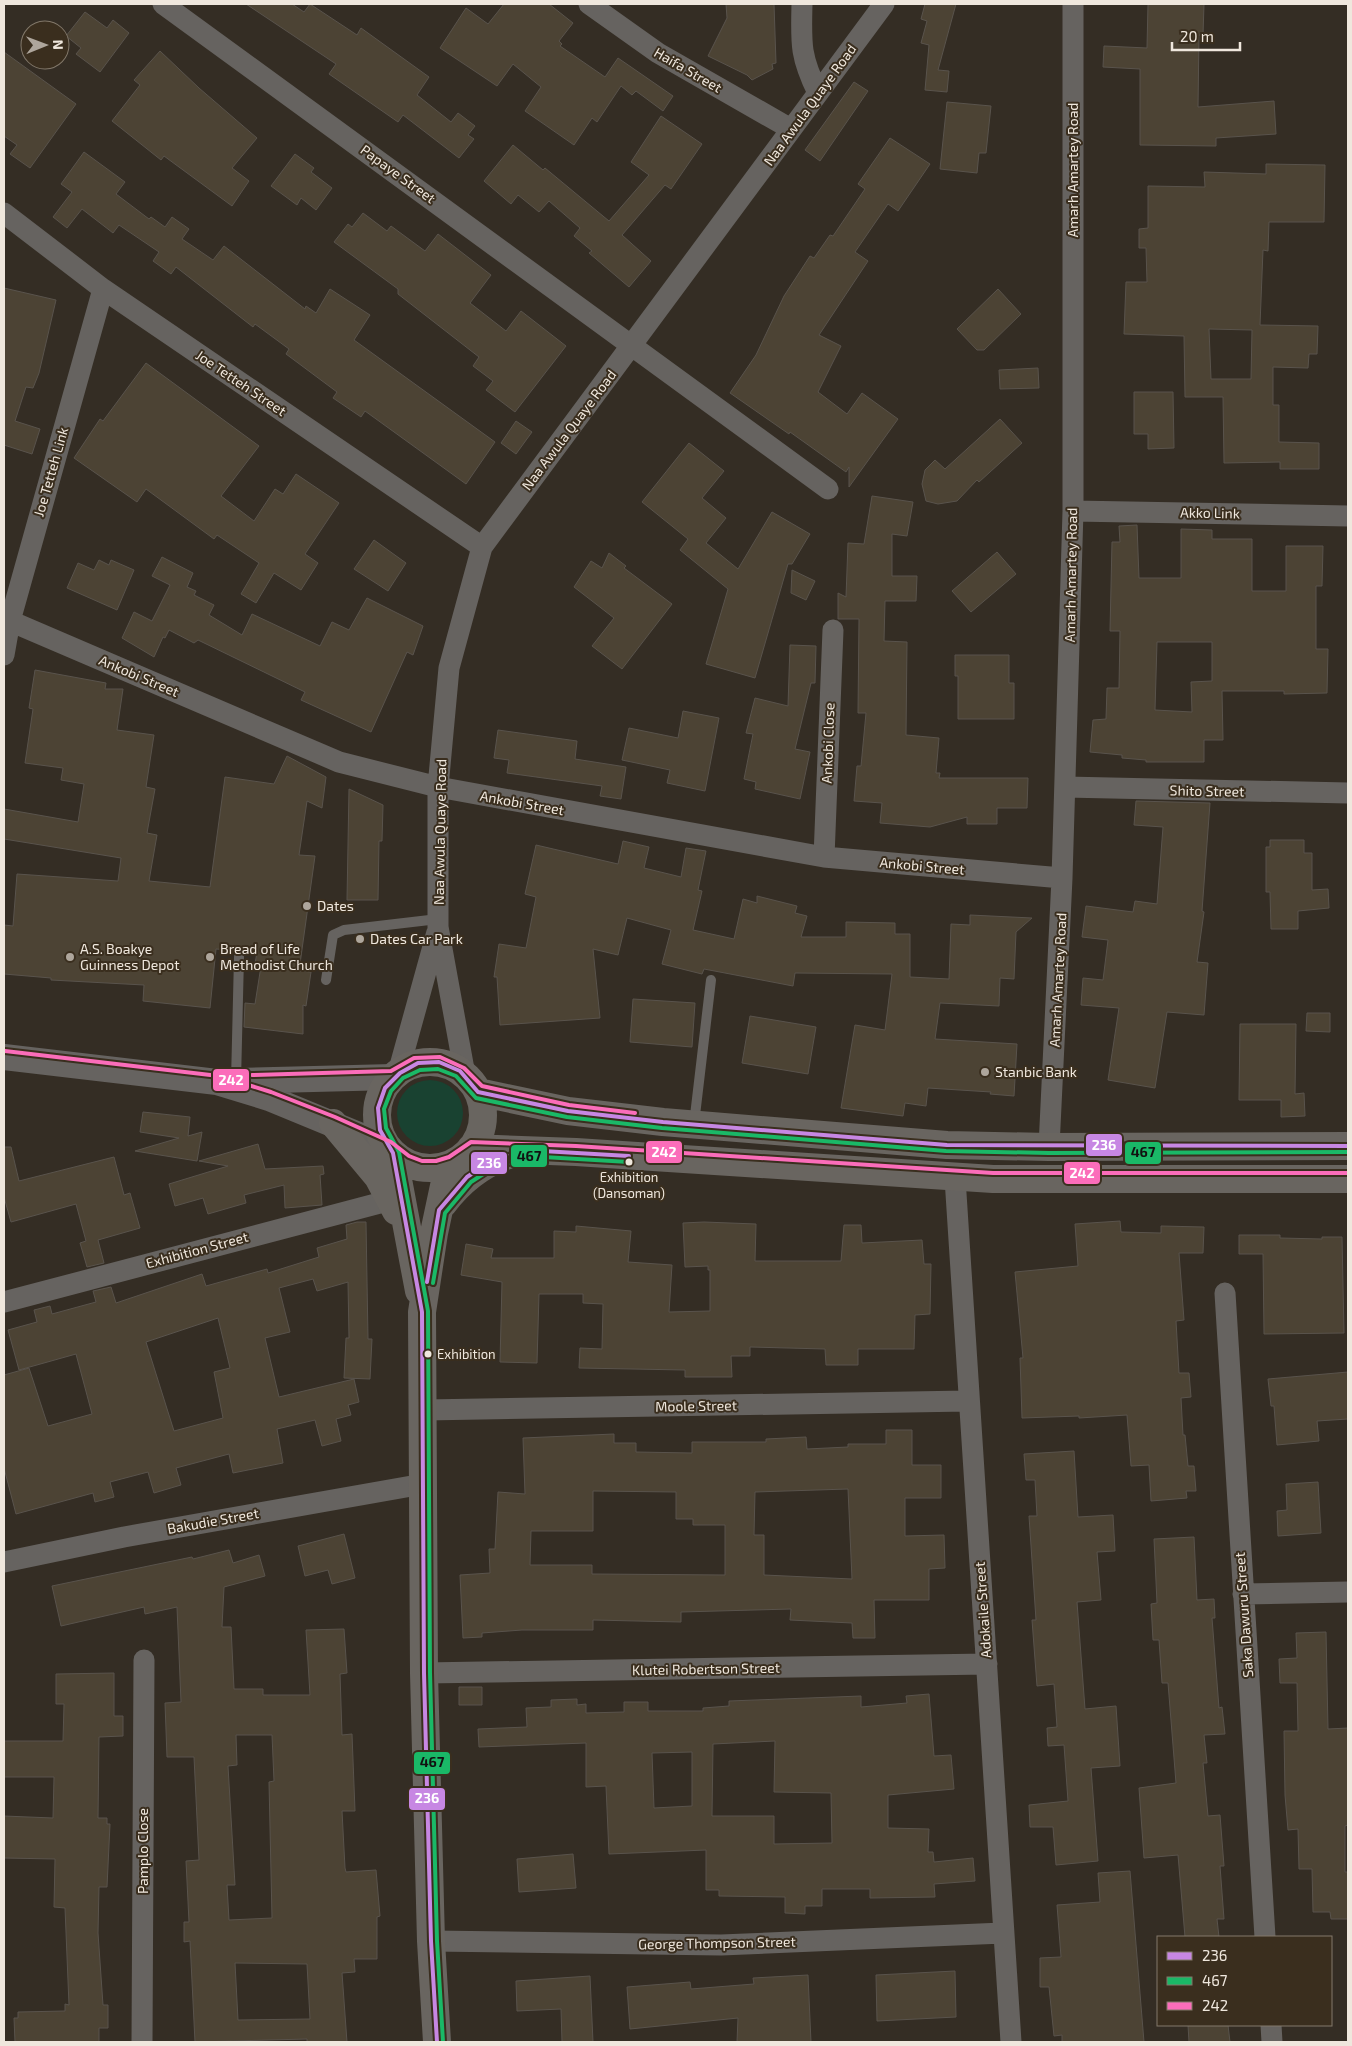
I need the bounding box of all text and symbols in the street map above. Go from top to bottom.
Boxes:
north arrow [20,20,70,70]
scale bar [1172,20,1240,52]
text: 20 m [1180,27,1214,45]
text: N [50,40,67,50]
street label: Naa Awula Quaye Road [760,41,859,169]
street label: Haifa Street [651,43,725,96]
street label: Amarh Amartey Road [1064,103,1081,237]
street label: Papaye Street [357,141,439,207]
street label: Joe Tetteh Street [193,346,290,419]
street label: Naa Awula Quaye Road [518,366,619,493]
street label: Joe Tetteh Link [30,425,71,519]
street label: Akko Link [1180,503,1240,522]
street label: Amarh Amartey Road [1061,507,1080,643]
street label: Ankobi Street [97,651,182,700]
street label: Ankobi Close [818,702,837,784]
street label: Naa Awula Quaye Road [430,759,449,905]
street label: Shito Street [1169,781,1245,800]
street label: Ankobi Street [479,787,566,818]
street label: Ankobi Street [879,853,965,878]
place label: Dates [317,897,354,914]
marker: Dates [301,900,313,912]
street label: Amarh Amartey Road [1045,912,1070,1048]
place label: Dates Car Park [370,930,463,947]
marker: Dates Car Park [354,933,366,945]
place label: A.S. Boakye Guinness Depot [80,940,180,973]
place label: Bread of Life Methodist Church [220,940,333,973]
marker: A.S. Boakye Guinness Depot [64,951,76,963]
marker: Bread of Life Methodist Church [204,951,216,963]
place label: Stanbic Bank [995,1063,1077,1080]
marker: Stanbic Bank [979,1066,991,1078]
line badge: 242 [212,1068,250,1092]
text: 242 [218,1071,244,1088]
line badge: 236 [1085,1133,1123,1157]
text: 236 [1092,1136,1116,1153]
line badge: 242 [645,1140,683,1164]
line badge: 467 [1124,1141,1162,1165]
text: 242 [651,1143,677,1160]
text: 467 [1131,1143,1156,1160]
line badge: 467 [510,1144,548,1168]
text: 467 [517,1147,542,1164]
line badge: 236 [470,1151,508,1175]
text: 236 [477,1154,501,1171]
marker: Exhibition (Dansoman) [624,1157,634,1167]
line badge: 242 [1063,1161,1101,1185]
text: 242 [1069,1164,1095,1181]
place label: Exhibition (Dansoman) [593,1169,665,1201]
street label: Exhibition Street [144,1228,250,1271]
place label: Exhibition [437,1346,496,1362]
marker: Exhibition [423,1349,433,1359]
street label: Moole Street [655,1396,737,1415]
street label: Bakudie Street [166,1504,260,1537]
street label: Saka Dawuru Street [1231,1552,1256,1678]
street label: Adokaile Street [971,1561,994,1659]
street label: Klutei Robertson Street [632,1659,780,1678]
line badge: 467 [413,1751,451,1775]
text: 467 [420,1753,445,1770]
line badge: 236 [408,1787,446,1811]
text: 236 [415,1789,439,1806]
street label: Pamplo Close [134,1808,151,1894]
street label: George Thompson Street [638,1933,796,1952]
legend [1157,1936,1332,2026]
text: 236 [1202,1946,1227,1964]
text: 467 [1202,1971,1228,1989]
text: 242 [1202,1996,1228,2014]

